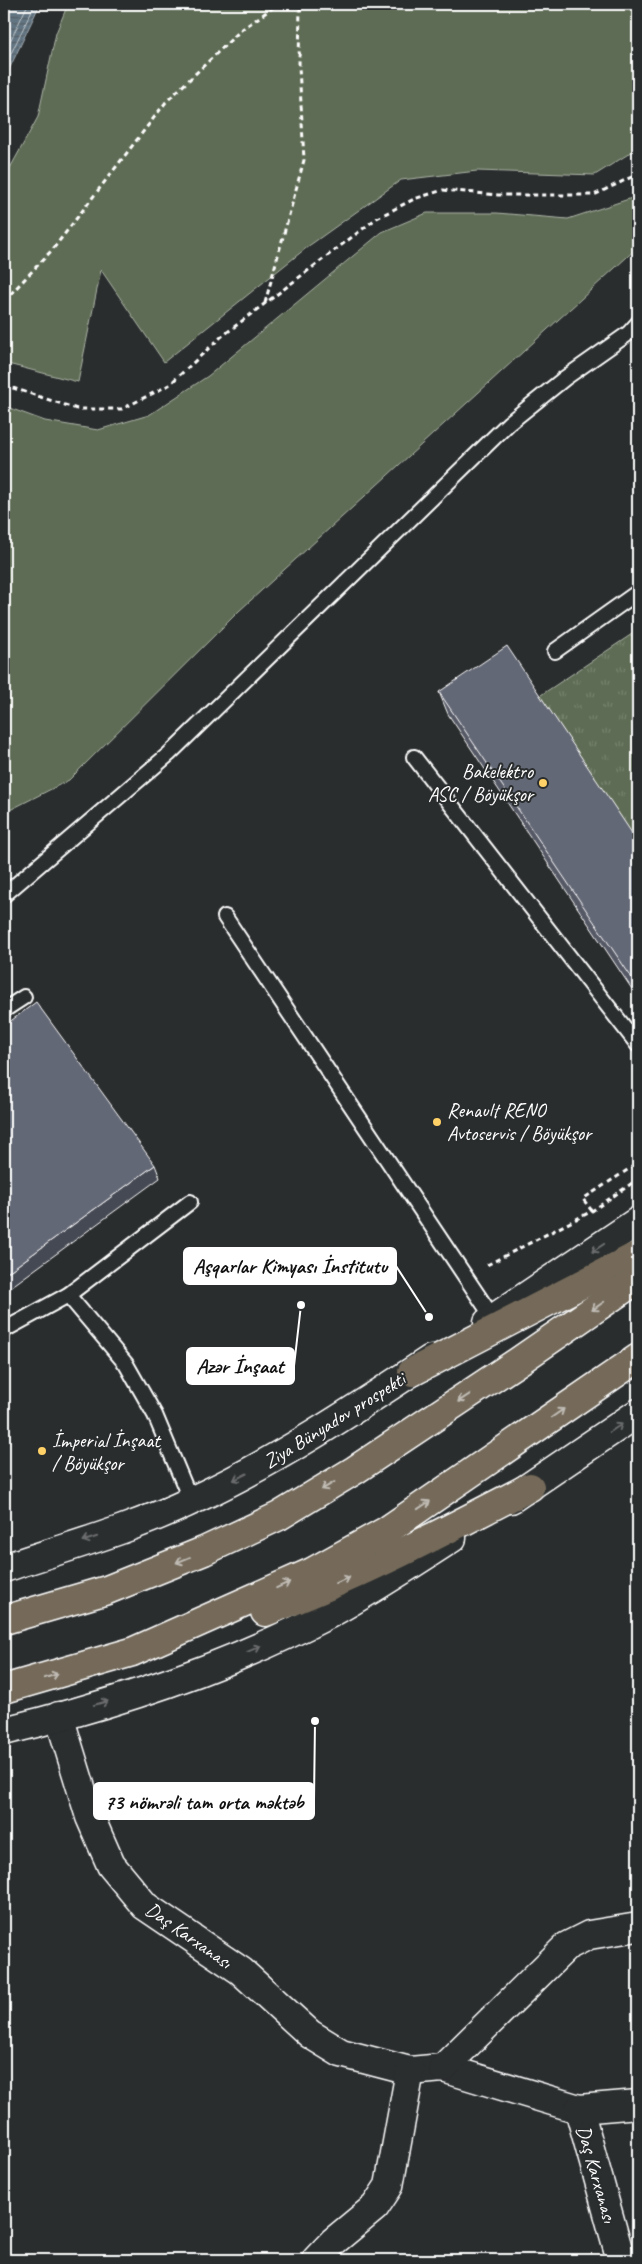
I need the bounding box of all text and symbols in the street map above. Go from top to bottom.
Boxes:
place label: Bakelektro ASC / Böyükşor [428,759,535,807]
marker: Bakelektro ASC / Böyükşor [537,777,549,789]
place label: Renault RENO Avtoservis / Böyükşor [447,1098,593,1146]
marker: Renault RENO Avtoservis / Böyükşor [431,1116,443,1128]
one-way arrow [591,1243,605,1253]
callout: Aşqarlar Kimyası İnstitutu [184,1248,396,1284]
text: Aşqarlar Kimyası İnstitutu [193,1253,389,1279]
one-way arrow [591,1301,605,1311]
callout: Azər İnşaat [187,1348,294,1384]
text: Azər İnşaat [196,1353,286,1379]
street label: Ziya Bünyadov prospekti [259,1365,412,1474]
one-way arrow [457,1393,471,1403]
one-way arrow [551,1408,565,1418]
one-way arrow [609,1423,623,1433]
place label: İmperial İnşaat / Böyükşor [52,1428,162,1476]
marker: İmperial İnşaat / Böyükşor [36,1445,48,1457]
one-way arrow [233,1473,248,1482]
one-way arrow [321,1482,335,1492]
one-way arrow [417,1500,431,1510]
one-way arrow [82,1535,98,1545]
one-way arrow [176,1555,191,1565]
one-way arrow [335,1575,350,1585]
one-way arrow [275,1580,290,1590]
one-way arrow [246,1644,261,1654]
one-way arrow [42,1670,58,1680]
one-way arrow [93,1698,109,1708]
callout: 73 nömrəli tam orta məktəb [94,1783,314,1819]
text: 73 nömrəli tam orta məktəb [104,1789,305,1815]
street label: Daş Karxanası [141,1897,238,1975]
street label: Daş Karxanası [571,2123,623,2227]

